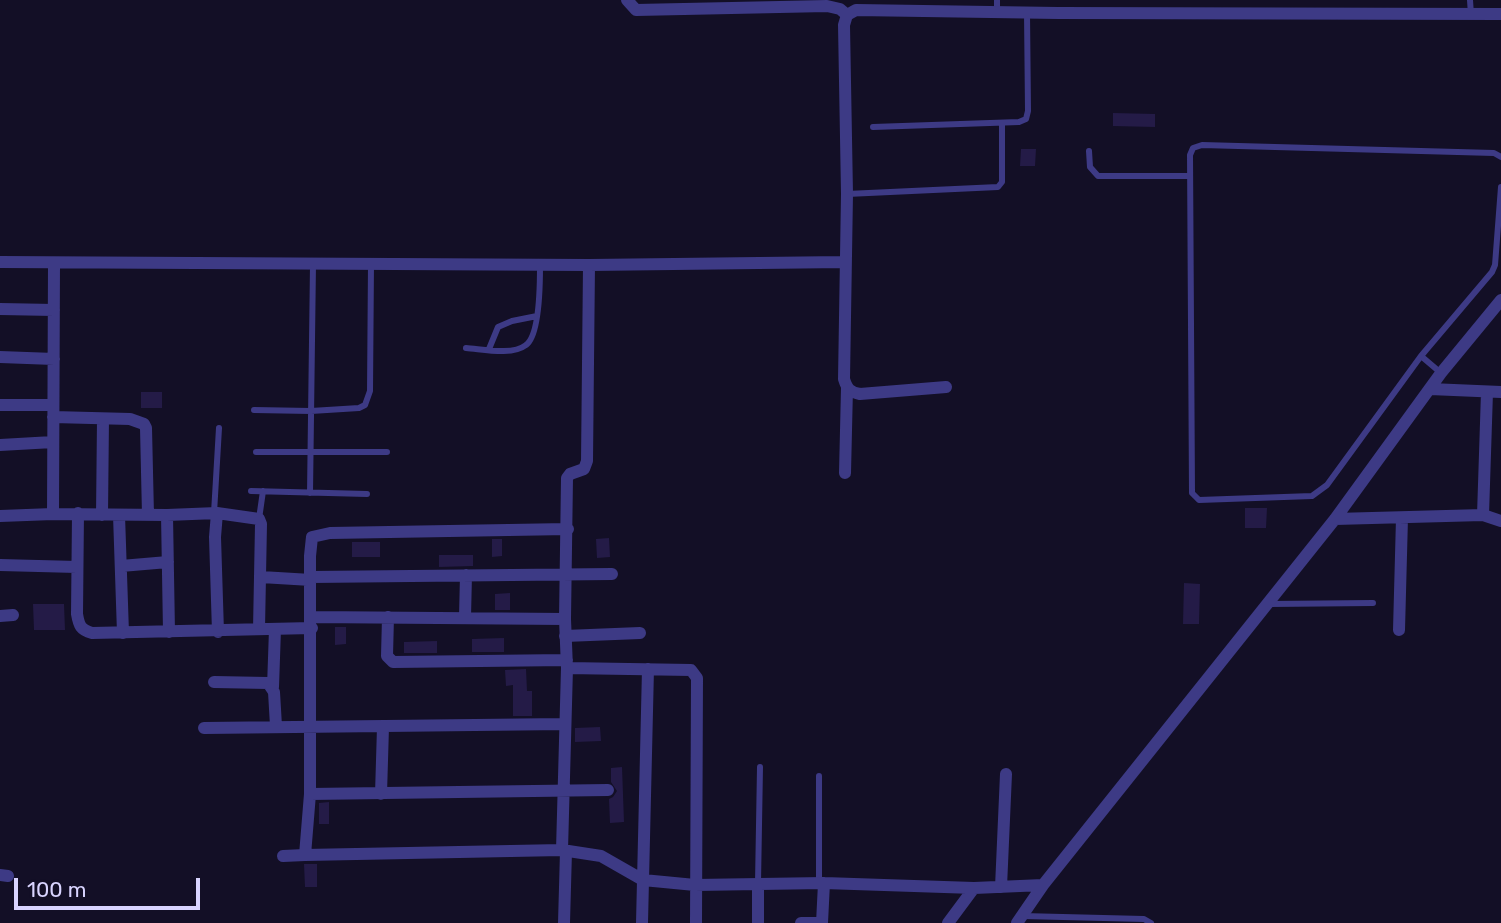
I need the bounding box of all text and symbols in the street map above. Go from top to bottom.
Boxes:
scale bar [18,864,203,908]
text: 100 m [27,877,86,902]

